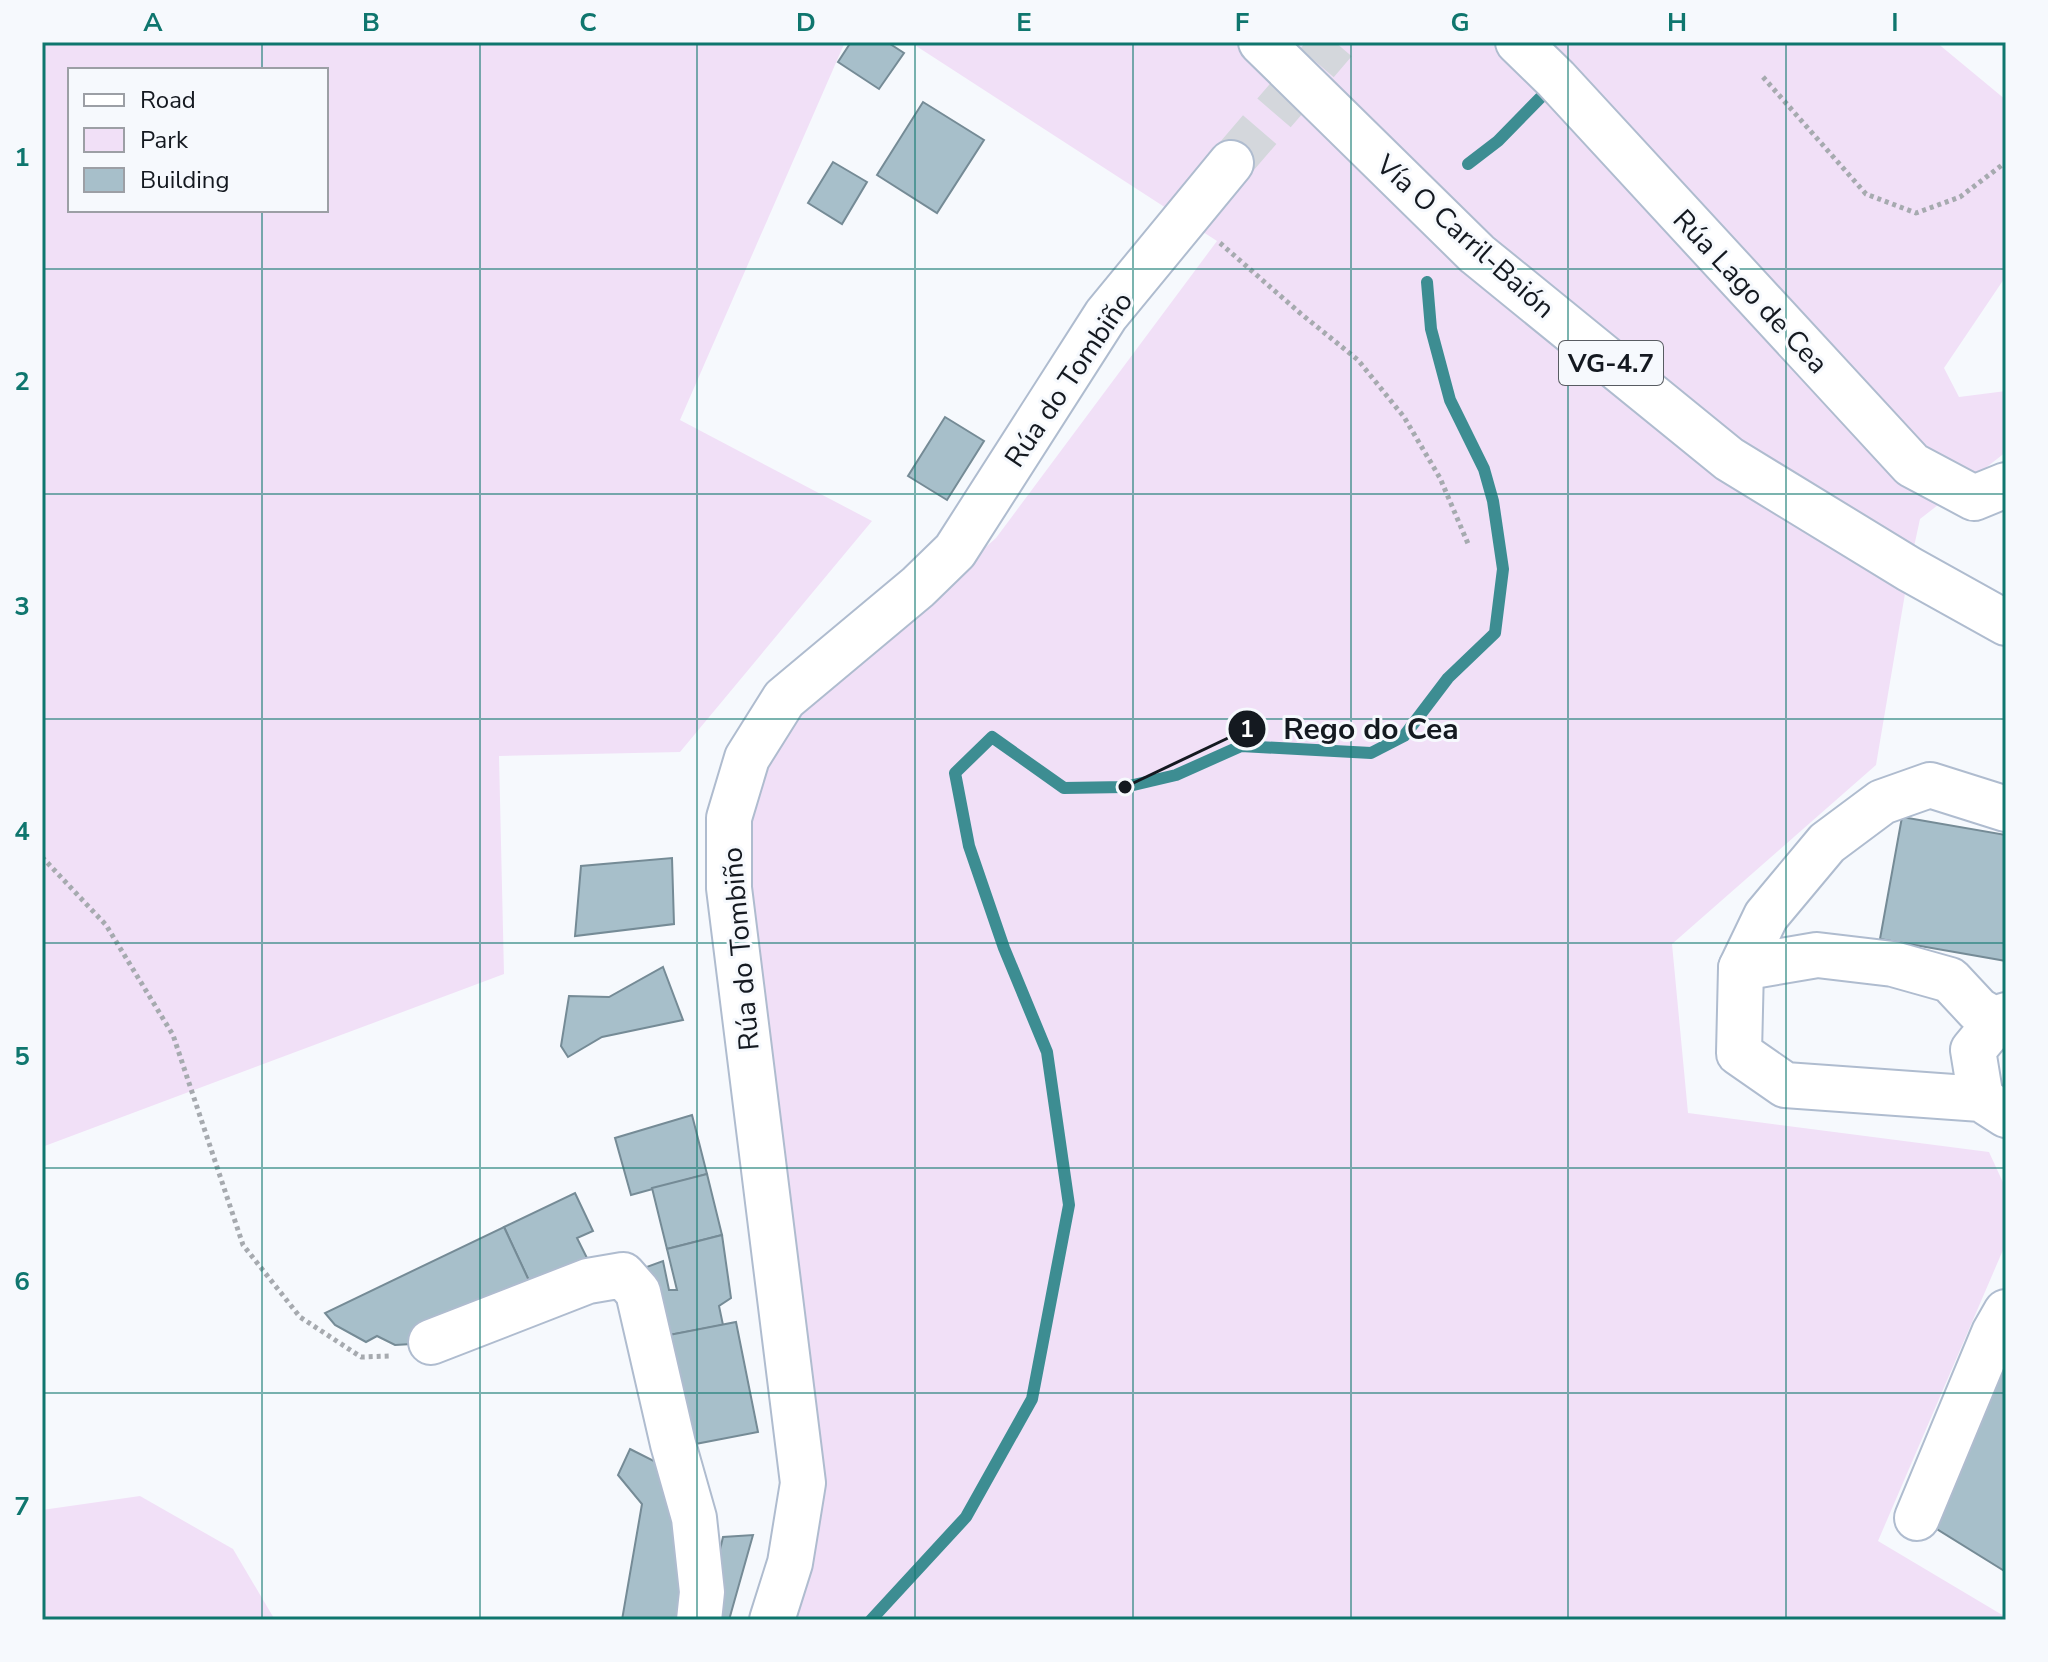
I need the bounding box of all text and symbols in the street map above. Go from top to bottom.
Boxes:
text: A [143,5,163,40]
text: B [362,5,380,40]
text: C [579,5,597,40]
text: D [796,5,816,40]
text: E [1016,5,1032,40]
text: F [1235,5,1249,40]
text: G [1450,5,1470,40]
text: H [1667,5,1687,40]
text: I [1891,5,1899,40]
legend [68,68,328,212]
text: Road [140,84,196,116]
text: Park [140,124,189,156]
text: 1 [14,140,30,175]
street label: Vía O Carril-Baión [1367,146,1563,327]
text: Building [140,164,230,196]
street label: Rúa Lago de Cea [1664,201,1836,382]
street label: Rúa do Tombiño [996,284,1142,475]
road number: VG-4.7 [1559,341,1663,385]
text: 2 [14,364,30,399]
text: 3 [14,589,30,624]
callout: Rego do Cea [1227,702,1474,756]
text: Rego do Cea [1283,709,1459,750]
text: 1 [1240,713,1254,745]
text: 4 [14,814,30,849]
street label: Rúa do Tombiño [713,846,769,1052]
text: 5 [14,1039,30,1074]
text: 6 [14,1264,30,1299]
text: 7 [14,1489,30,1524]

